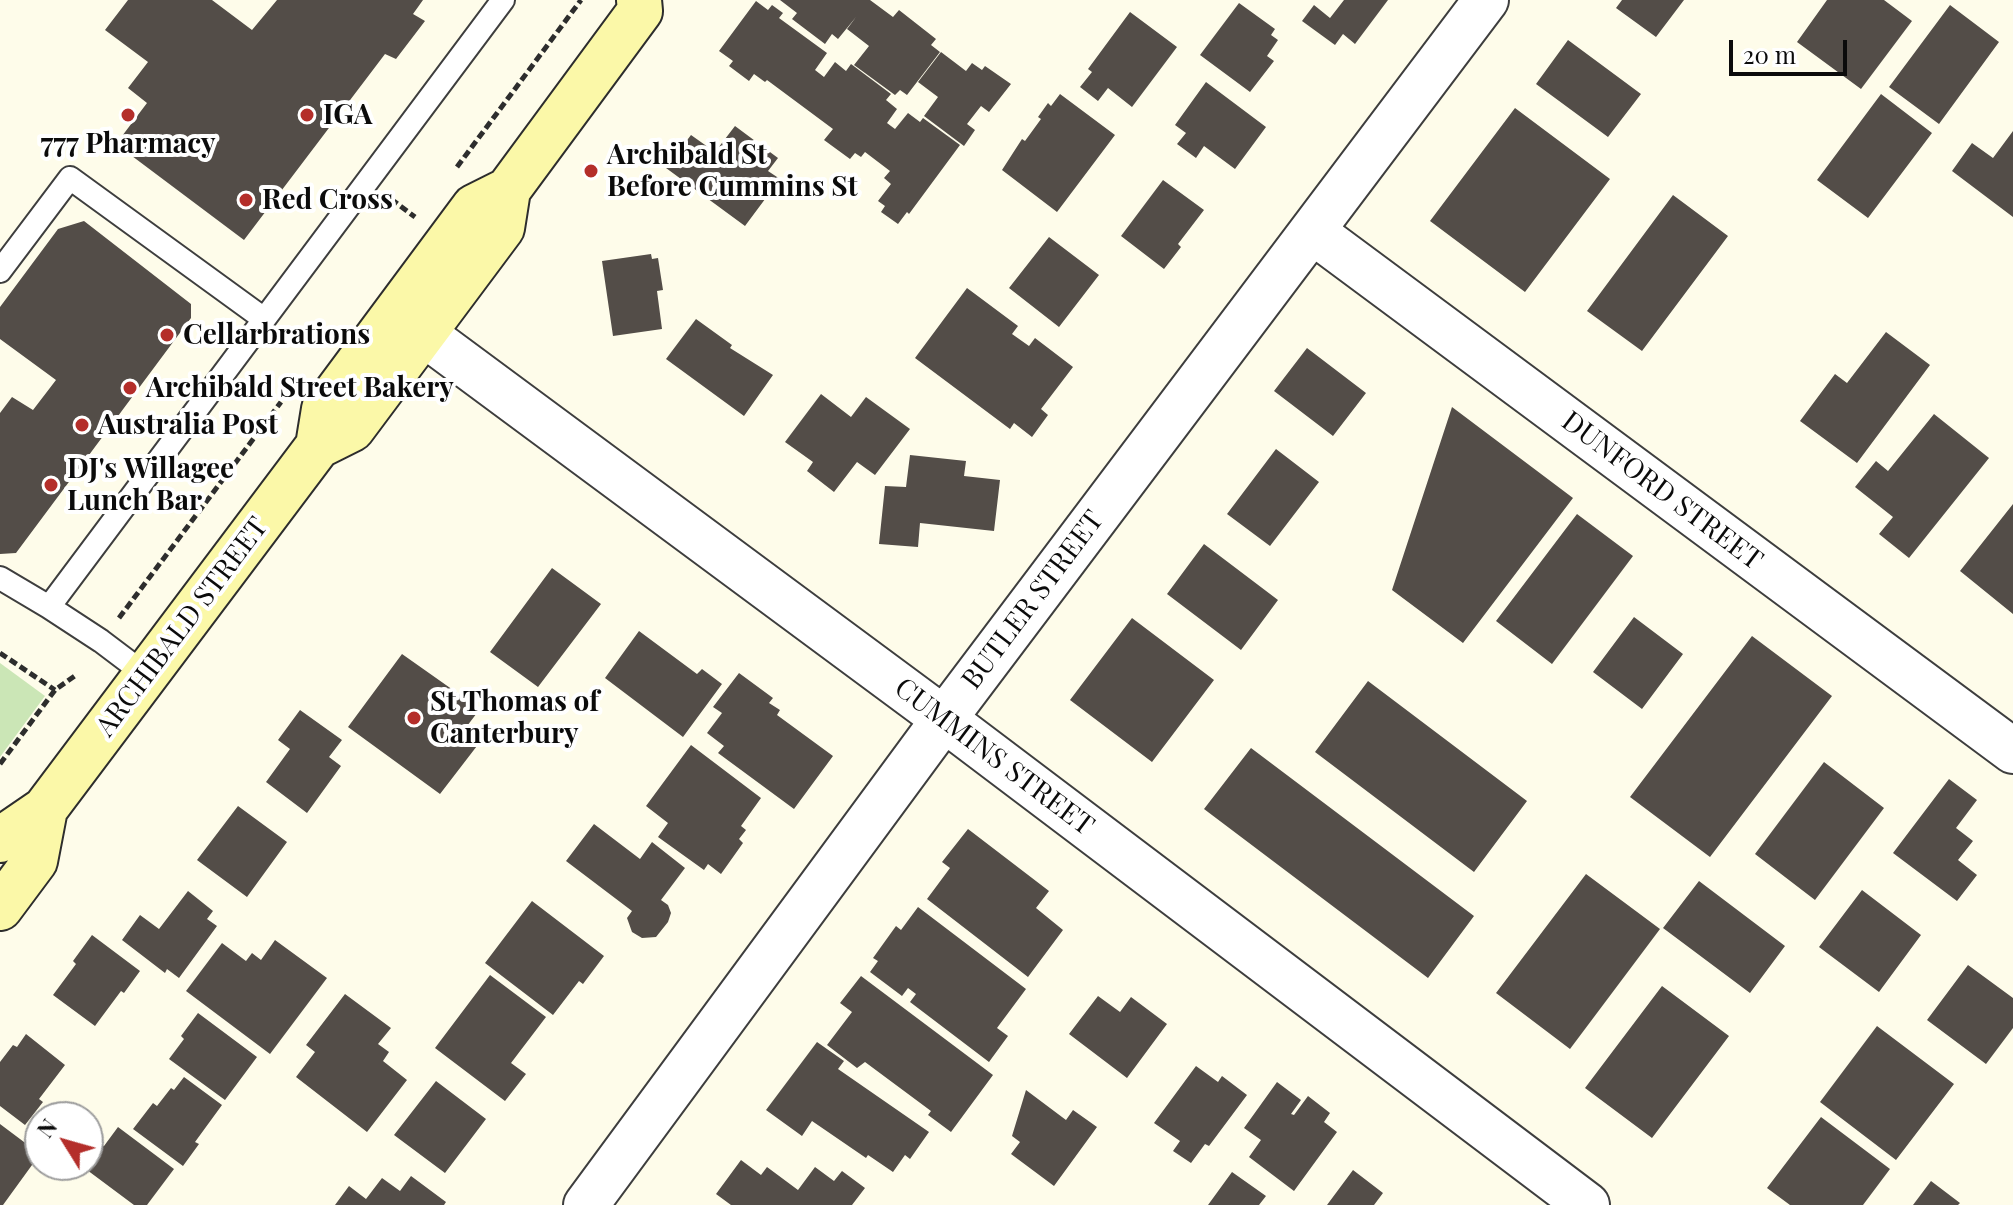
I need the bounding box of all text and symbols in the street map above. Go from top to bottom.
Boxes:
scale bar [1733,24,1851,74]
text: 20 m [1743,38,1796,70]
place label: IGA [323,98,372,132]
marker: 777 Pharmacy [119,106,137,124]
marker: IGA [298,106,316,124]
place label: 777 Pharmacy [40,127,216,161]
place label: Archibald St Before Cummins St [607,138,857,204]
marker: Archibald St Before Cummins St [582,162,600,180]
place label: Red Cross [262,183,393,217]
marker: Red Cross [237,191,255,209]
place label: Cellarbrations [183,318,370,352]
marker: Cellarbrations [158,326,176,344]
place label: Archibald Street Bakery [146,371,454,405]
marker: Archibald Street Bakery [121,379,139,397]
street label: DUNFORD STREET [1555,405,1769,577]
place label: Australia Post [98,408,278,442]
marker: Australia Post [73,416,91,434]
place label: DJ's Willagee Lunch Bar [67,452,234,518]
marker: DJ's Willagee Lunch Bar [42,476,60,494]
street label: BUTLER STREET [955,504,1111,696]
street label: ARCHIBALD STREET [89,511,275,743]
street label: CUMMINS STREET [888,671,1100,843]
place label: St Thomas of Canterbury [430,685,599,751]
marker: St Thomas of Canterbury [405,709,423,727]
north arrow [24,1101,104,1181]
text: N [30,1112,63,1143]

